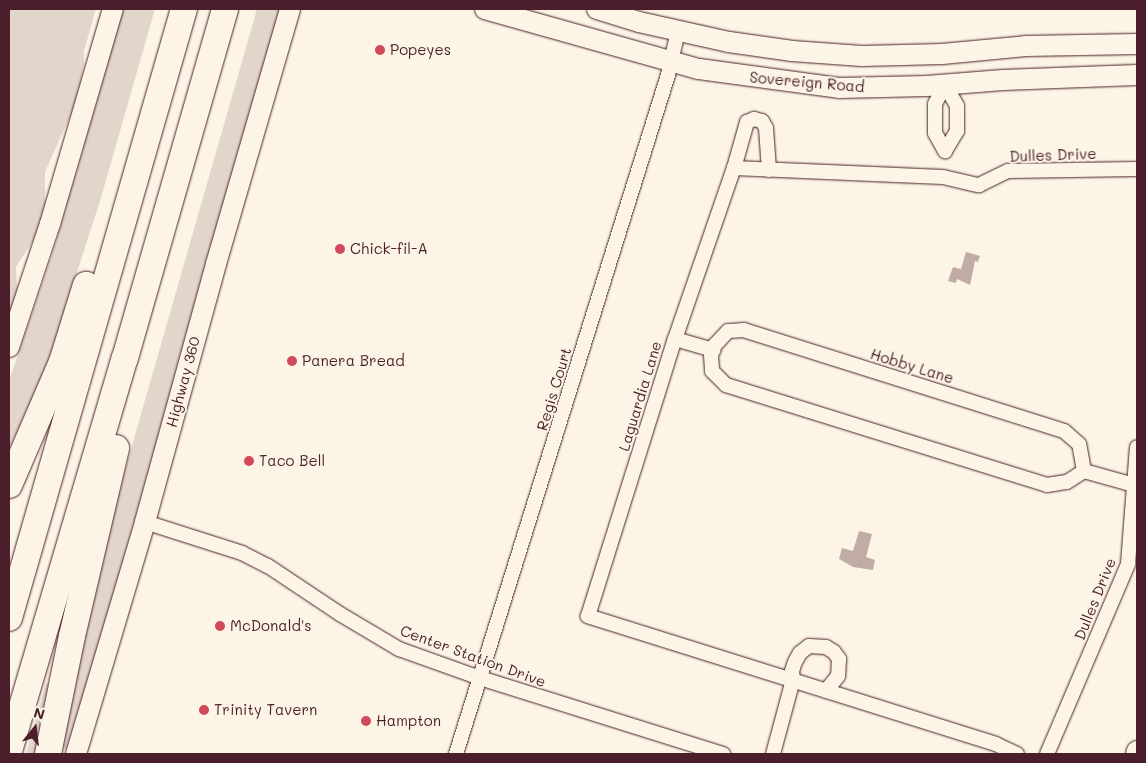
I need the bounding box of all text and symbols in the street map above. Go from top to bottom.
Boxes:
place label: Popeyes [390,41,451,59]
marker: Popeyes [374,44,386,56]
street label: Sovereign Road [749,68,865,96]
street label: Dulles Drive [1009,144,1097,166]
place label: Chick-fil-A [350,240,428,258]
marker: Chick-fil-A [334,243,346,255]
street label: Highway 360 [162,335,204,429]
street label: Laguardia Lane [615,339,665,453]
street label: Regis Court [533,345,575,433]
street label: Hobby Lane [868,345,956,387]
place label: Panera Bread [302,352,405,370]
marker: Panera Bread [286,355,298,367]
place label: Taco Bell [259,452,325,470]
marker: Taco Bell [243,455,255,467]
street label: Dulles Drive [1070,555,1120,643]
place label: McDonald's [230,617,312,635]
marker: McDonald's [214,620,226,632]
street label: Center Station Drive [398,621,548,691]
place label: Trinity Tavern [214,701,317,719]
text: N [32,702,47,724]
north arrow [10,703,60,753]
marker: Trinity Tavern [198,704,210,716]
place label: Hampton [376,712,441,730]
marker: Hampton [360,715,372,727]

